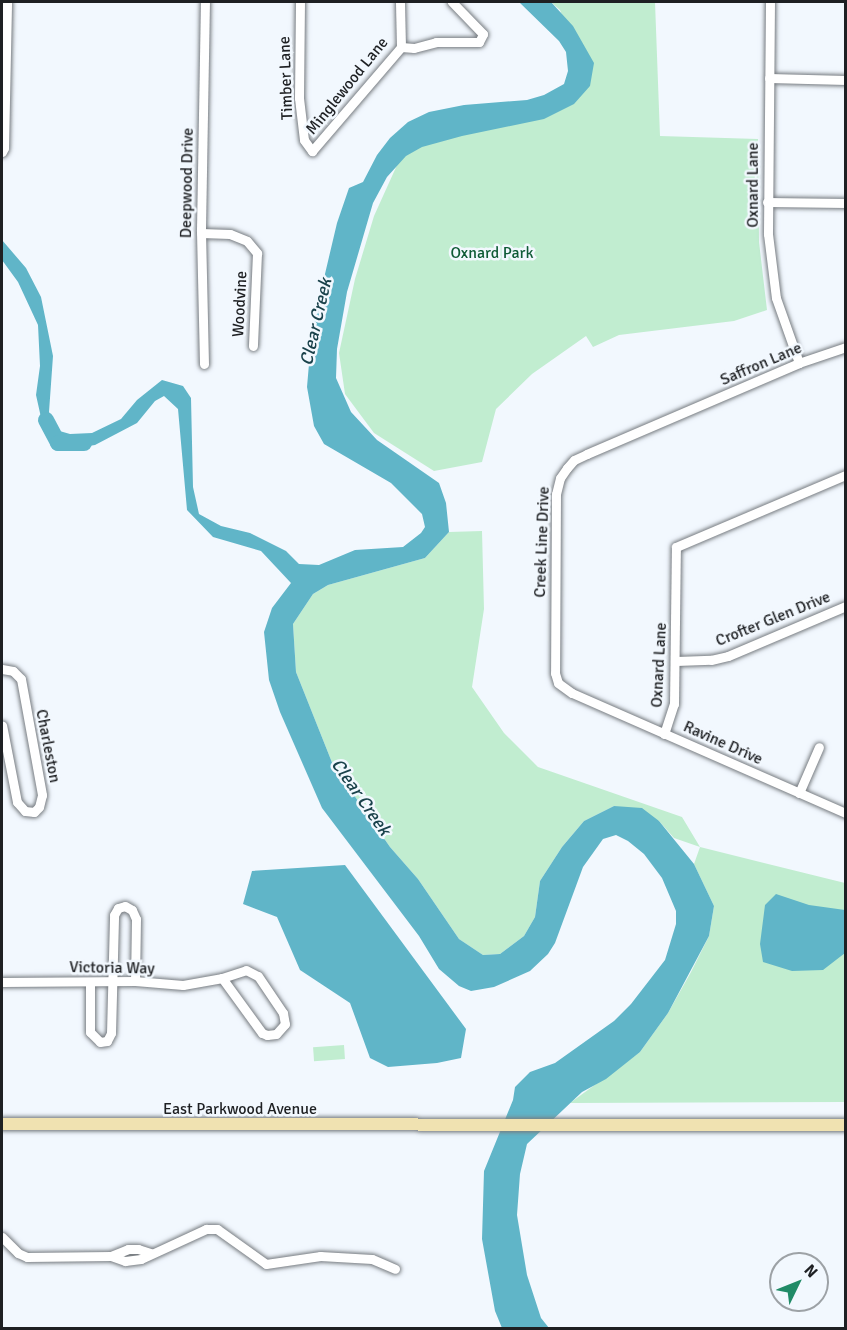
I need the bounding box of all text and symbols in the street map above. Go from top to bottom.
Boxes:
street label: Minglewood Lane [302,33,392,139]
street label: Timber Lane [275,36,297,120]
street label: Deepwood Drive [176,128,198,238]
street label: Oxnard Lane [743,142,763,228]
park label: Oxnard Park [450,243,534,263]
street label: Woodvine [229,270,251,338]
water label: Clear Creek [295,276,337,368]
street label: Saffron Lane [717,338,805,390]
street label: Creek Line Drive [530,486,554,598]
street label: Crofter Glen Drive [713,587,833,651]
street label: Oxnard Lane [647,622,671,708]
street label: Charleston [31,708,65,784]
street label: Ravine Drive [680,717,766,769]
water label: Clear Creek [327,754,395,840]
street label: Victoria Way [69,958,155,978]
street label: East Parkwood Avenue [163,1099,317,1119]
north arrow [769,1252,829,1312]
text: N [800,1260,822,1282]

